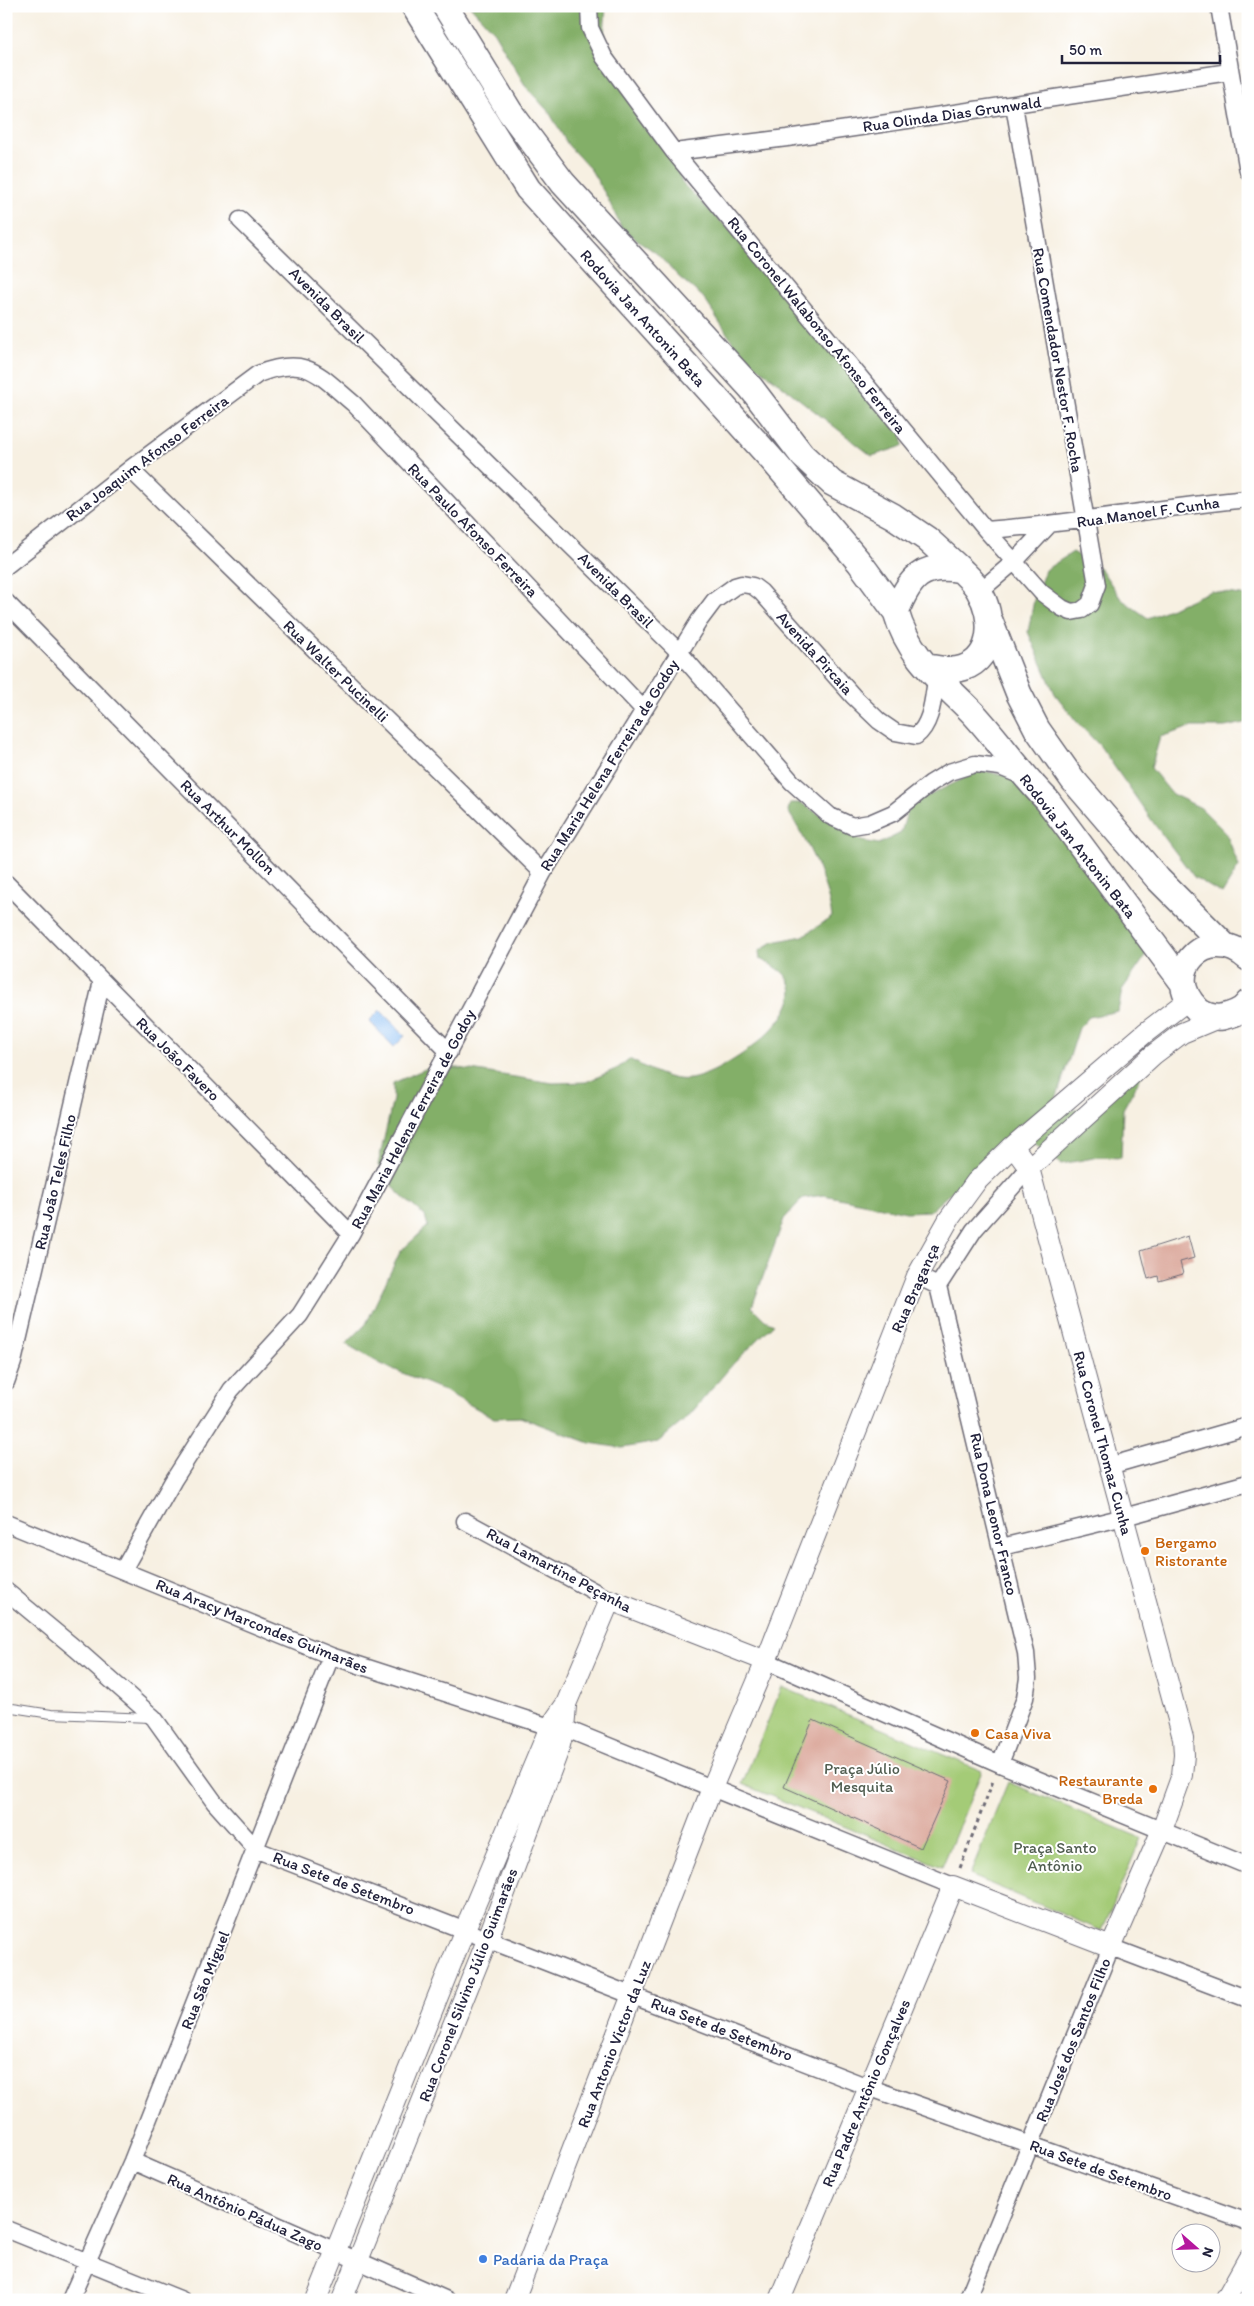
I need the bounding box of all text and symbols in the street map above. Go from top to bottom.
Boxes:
scale bar [1062,32,1219,64]
text: 50 m [1069,41,1102,59]
street label: Rua Olinda Dias Grunwald [862,92,1043,136]
street label: Rua Coronel Walabonso Afonso Ferreira [724,213,911,438]
street label: Rodovia Jan Antonin Bata [576,245,710,391]
street label: Rua Comendador Nestor F. Rocha [1029,246,1087,474]
street label: Avenida Brasil [285,263,369,347]
street label: Rua Joaquim Afonso Ferreira [62,390,232,525]
street label: Rua Paulo Afonso Ferreira [404,459,542,601]
street label: Rua Manoel F. Cunha [1075,493,1221,531]
street label: Avenida Brasil [574,548,658,632]
street label: Avenida Pircaia [773,607,858,699]
street label: Rua Walter Pucinelli [279,616,393,726]
street label: Rua Maria Helena Ferreira de Godoy [536,655,683,874]
street label: Rodovia Jan Antonin Bata [1016,770,1141,923]
street label: Rua Arthur Mollon [176,775,280,879]
street label: Rua Maria Helena Ferreira de Godoy [347,1005,479,1232]
street label: Rua João Favero [132,1013,224,1105]
street label: Rua João Teles Filho [30,1112,80,1252]
street label: Rua Bragança [887,1240,943,1336]
street label: Rua Coronel Thomaz Cunha [1069,1349,1137,1538]
street label: Rua Dona Leonor Franco [966,1431,1022,1597]
street label: Rua Lamartine Peçanha [483,1524,636,1617]
place label: Bergamo Ristorante [1155,1533,1227,1570]
marker: Bergamo Ristorante [1139,1545,1151,1557]
street label: Rua Aracy Marcondes Guimarães [153,1575,371,1677]
place label: Casa Viva [985,1724,1052,1743]
marker: Casa Viva [969,1727,981,1739]
park label: Praça Júlio Mesquita [824,1759,900,1796]
place label: Restaurante Breda [1059,1771,1143,1808]
marker: Restaurante Breda [1147,1783,1159,1795]
park label: Praça Santo Antônio [1013,1838,1097,1875]
street label: Rua Sete de Setembro [270,1847,418,1919]
street label: Rua Coronel Silvino Júlio Guimarães [415,1865,521,2105]
street label: Rua São Miguel [177,1927,234,2032]
street label: Rua José dos Santos Filho [1031,1955,1115,2125]
street label: Rua Antonio Victor da Luz [573,1957,655,2130]
street label: Rua Sete de Setembro [648,1993,796,2065]
street label: Rua Padre Antônio Gonçalves [818,1996,914,2190]
street label: Rua Sete de Setembro [1027,2135,1175,2205]
street label: Rua Antônio Pádua Zago [164,2169,326,2255]
north arrow [1172,2224,1222,2274]
text: N [1198,2245,1217,2260]
place label: Padaria da Praça [493,2250,609,2269]
marker: Padaria da Praça [477,2253,489,2265]

